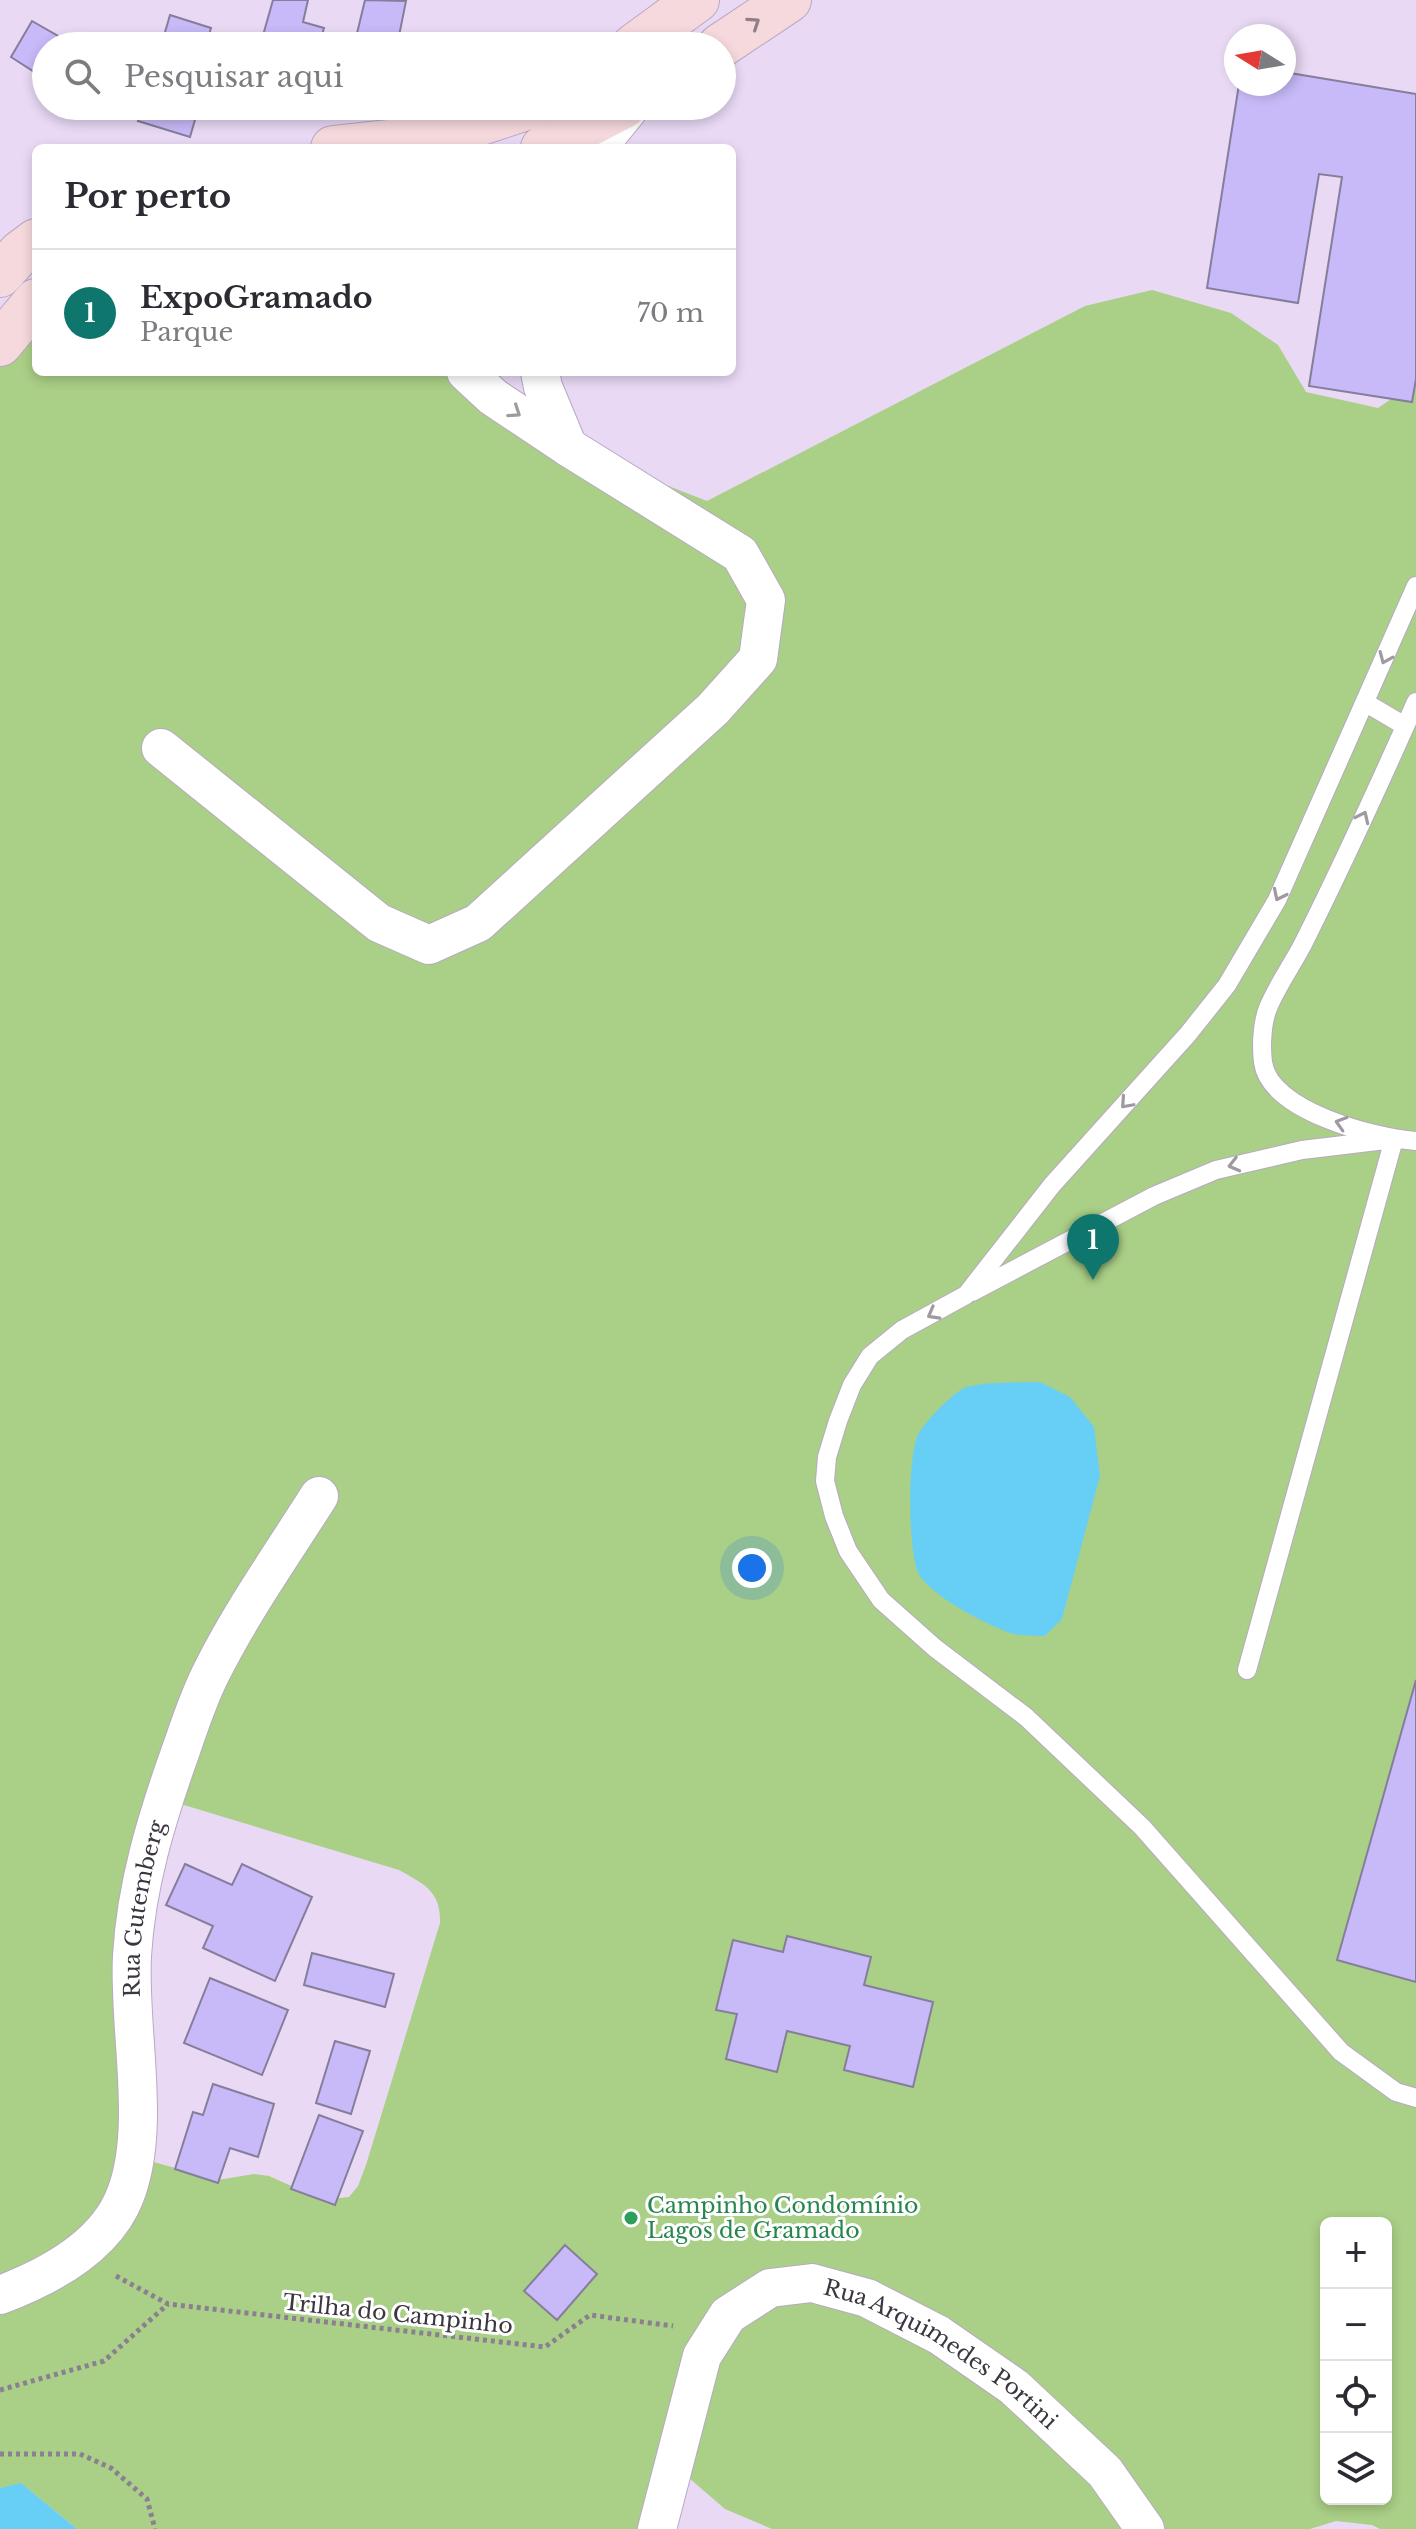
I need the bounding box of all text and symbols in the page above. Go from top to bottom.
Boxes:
one-way arrow [745,18,760,33]
north arrow [1224,24,1296,96]
search box [32,32,736,120]
icon: search [60,54,104,98]
text: Pesquisar aqui [124,58,343,95]
text: Por perto [64,175,231,217]
text: ExpoGramado [140,279,373,316]
text: 1 [84,297,96,329]
text: 70 m [637,297,704,329]
text: Parque [140,316,233,348]
one-way arrow [506,402,521,417]
one-way arrow [1379,649,1395,664]
one-way arrow [1353,810,1369,825]
one-way arrow [1273,886,1289,901]
one-way arrow [1121,1094,1135,1109]
one-way arrow [1334,1116,1348,1132]
one-way arrow [1228,1156,1241,1173]
pin: 1 [1067,1214,1119,1280]
one-way arrow [926,1304,941,1319]
your location [732,1548,772,1588]
street label: Rua Gutemberg [118,1816,171,1998]
place label: Campinho Condomínio Lagos de Gramado [647,2192,918,2244]
marker: Campinho Condomínio Lagos de Gramado [622,2209,640,2227]
map controls [1320,2217,1392,2505]
button: + [1320,2217,1392,2289]
street label: Rua Arquimedes Portini [821,2273,1064,2435]
street label: Trilha do Campinho [282,2289,514,2339]
button: − [1320,2289,1392,2361]
button: locate [1320,2361,1392,2433]
button: layers [1320,2433,1392,2505]

